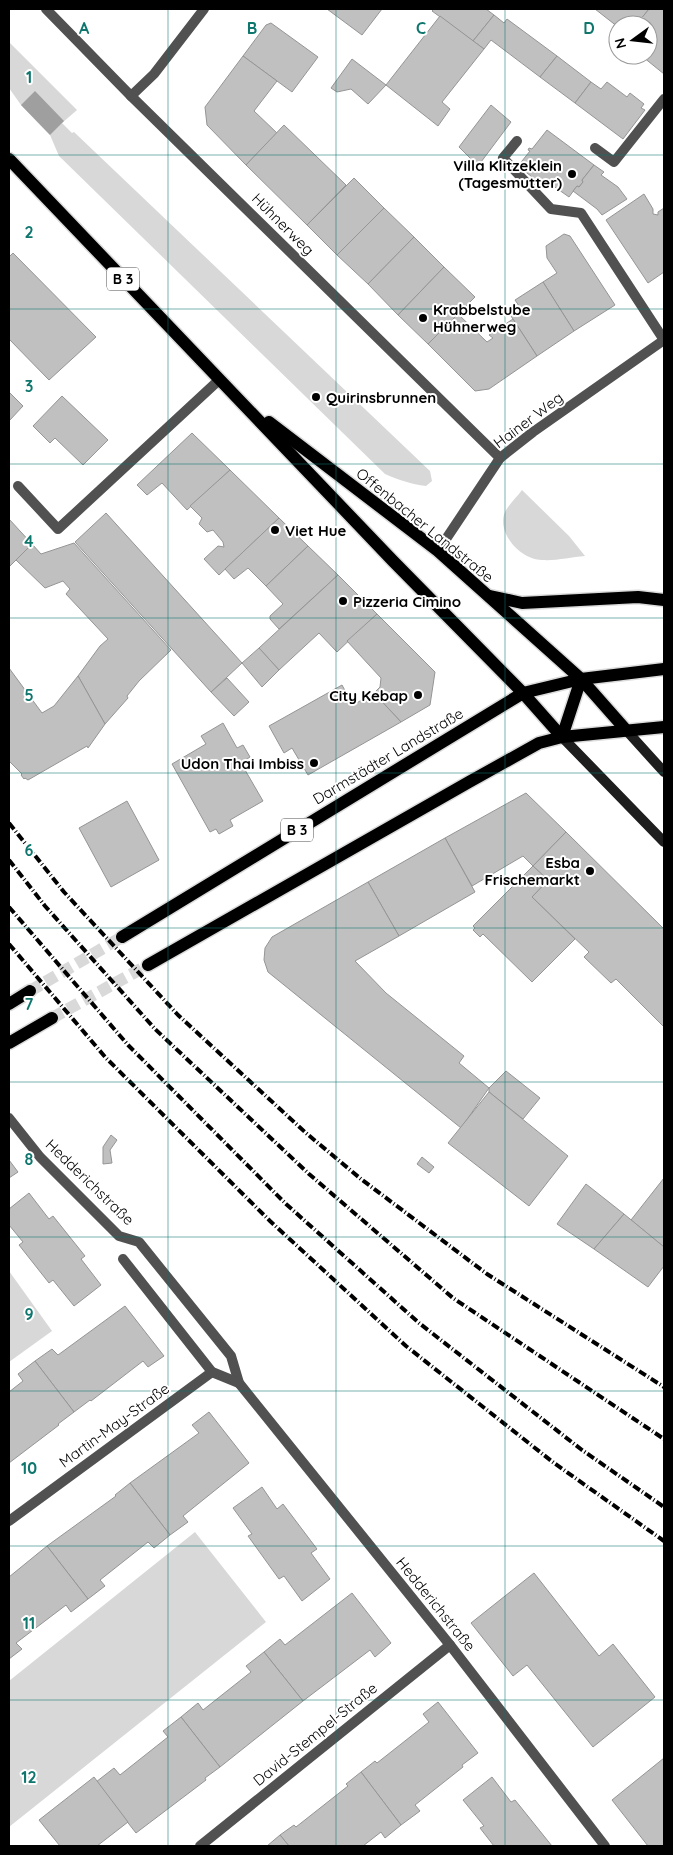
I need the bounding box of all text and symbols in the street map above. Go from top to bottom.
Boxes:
north arrow [608,15,658,65]
text: A [79,18,90,38]
text: B [247,18,257,38]
text: C [416,18,426,38]
text: D [583,18,595,38]
text: N [610,36,630,51]
text: 1 [26,67,32,87]
place label: Villa Klitzeklein (Tagesmutter) [453,156,562,192]
marker: Villa Klitzeklein (Tagesmutter) [566,168,578,180]
street label: Hühnerweg [248,189,318,259]
text: 2 [24,222,34,242]
road number: B 3 [107,268,139,290]
place label: Krabbelstube Hühnerweg [433,300,531,336]
marker: Krabbelstube Hühnerweg [417,312,429,324]
text: 3 [25,376,33,396]
place label: Quirinsbrunnen [326,388,436,407]
street label: Hainer Weg [489,388,567,452]
marker: Quirinsbrunnen [310,391,322,403]
street label: Offenbacher Landstraße [352,464,498,586]
place label: Viet Hue [285,521,346,540]
marker: Viet Hue [269,524,281,536]
text: 4 [24,531,34,551]
place label: Pizzeria Cimino [353,592,461,611]
marker: Pizzeria Cimino [337,595,349,607]
text: 5 [24,685,34,705]
place label: City Kebap [329,686,408,705]
marker: City Kebap [412,689,424,701]
street label: Darmstädter Landstraße [309,704,467,808]
place label: Udon Thai Imbiss [181,754,304,773]
marker: Udon Thai Imbiss [308,757,320,769]
road number: B 3 [281,818,313,842]
text: 6 [25,840,34,860]
place label: Esba Frischemarkt [485,853,580,889]
marker: Esba Frischemarkt [584,865,596,877]
text: 7 [25,994,34,1014]
street label: Hedderichstraße [42,1135,138,1229]
text: 8 [25,1149,34,1169]
text: 9 [24,1304,34,1324]
street label: Martin-May-Straße [55,1379,173,1471]
text: 10 [21,1458,37,1478]
street label: Hedderichstraße [392,1553,480,1655]
text: 11 [23,1613,35,1633]
street label: David-Stempel-Straße [249,1678,381,1790]
text: 12 [21,1767,37,1787]

